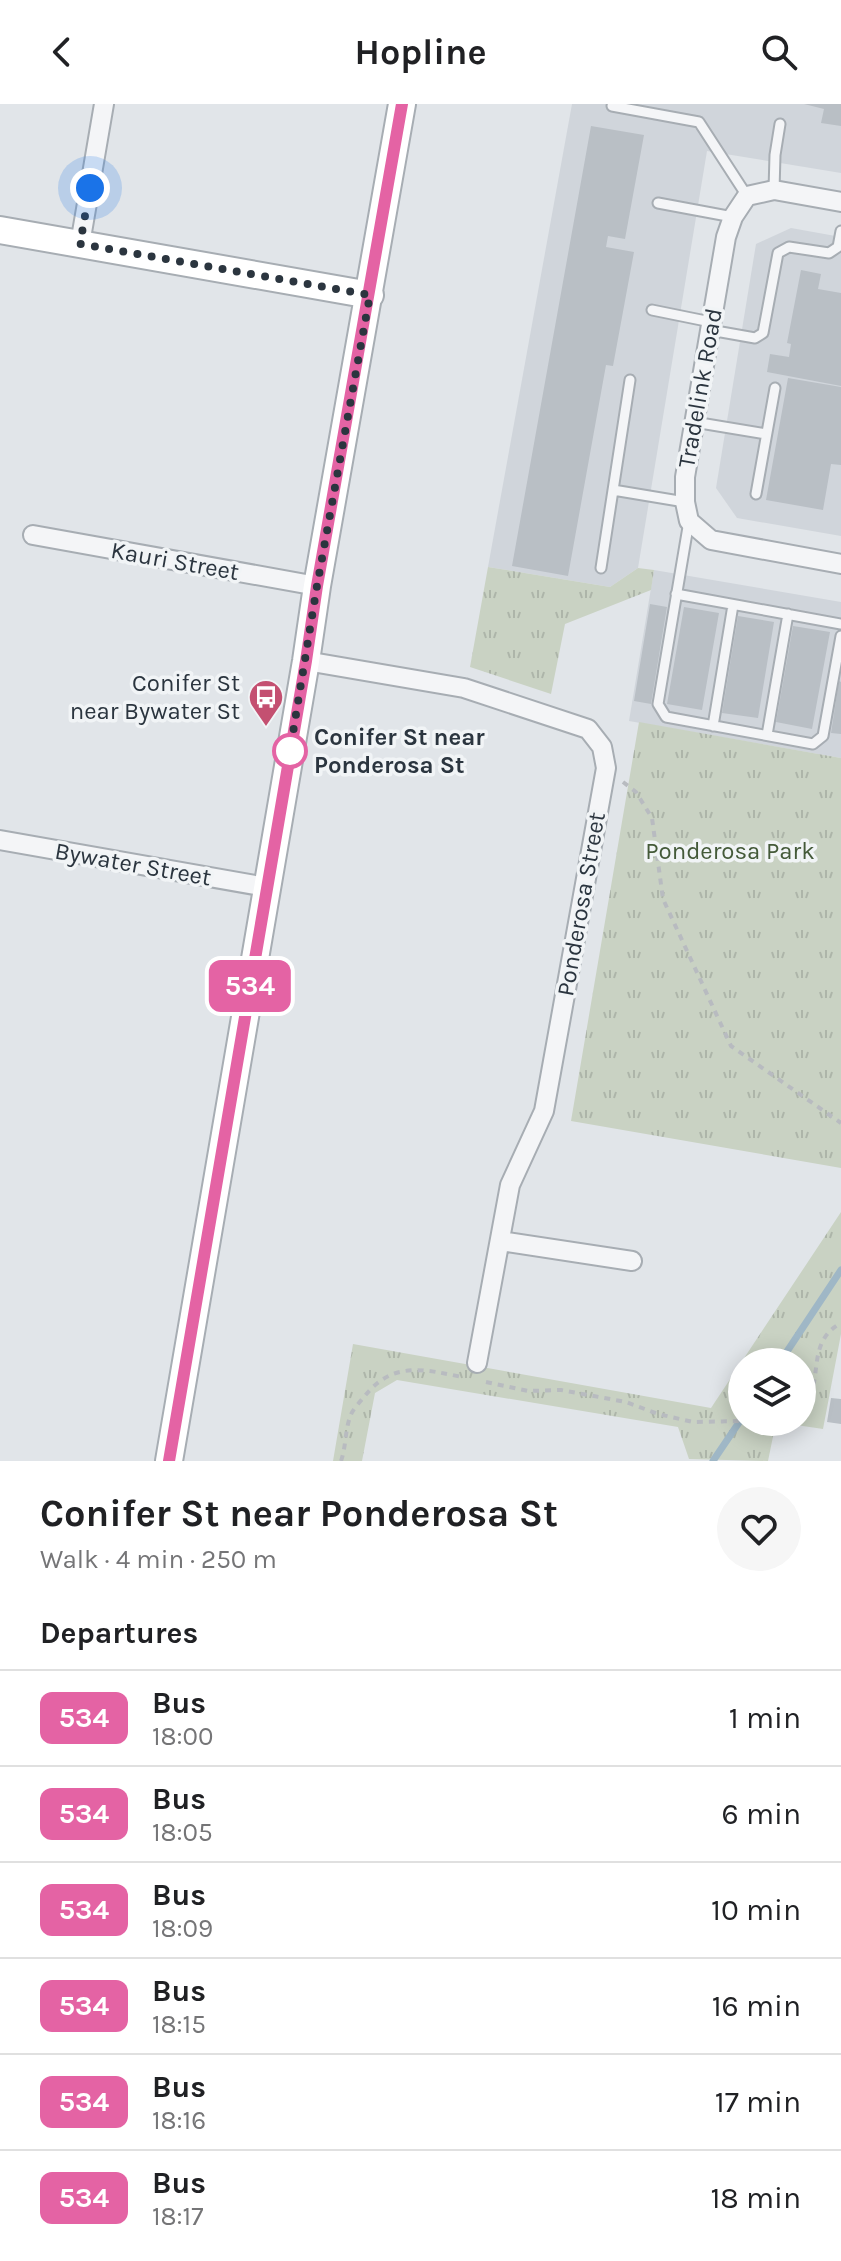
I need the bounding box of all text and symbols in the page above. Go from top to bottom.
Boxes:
icon: back [40,30,84,74]
icon: search [757,30,801,74]
text: Hopline [354,31,487,73]
your location [70,168,110,208]
street label: Tradelink Road [672,306,728,470]
street label: Kauri Street [109,536,241,586]
place label: Conifer St near Bywater St [70,669,240,725]
bus stop icon: Conifer St near Bywater St [247,678,285,728]
place label: Conifer St near Ponderosa St [314,723,485,779]
marker: Conifer St near Ponderosa St [273,734,307,768]
street label: Ponderosa Street [551,810,611,998]
street label: Bywater Street [53,836,213,892]
park label: Ponderosa Park [645,837,815,865]
line badge: 534 [204,960,296,1012]
text: 534 [225,969,275,1002]
map controls [728,1348,816,1436]
button: layers [728,1348,816,1436]
button: heart [717,1487,801,1571]
text: Conifer St near Ponderosa St [40,1491,558,1536]
text: Walk · 4 min · 250 m [40,1544,277,1575]
text: Departures [40,1615,198,1651]
text: Bus [152,1685,206,1721]
text: 1 min [729,1700,801,1736]
text: 534 [59,1701,109,1734]
text: 18:00 [152,1721,213,1752]
text: Bus [152,1781,206,1817]
text: 6 min [722,1796,801,1832]
text: 534 [59,1797,109,1830]
text: 18:05 [152,1817,213,1848]
text: Bus [152,1877,206,1913]
text: 10 min [711,1892,801,1928]
text: 534 [59,1893,109,1926]
text: 18:09 [152,1913,213,1944]
text: Bus [152,1973,206,2009]
text: 16 min [712,1988,801,2024]
text: 534 [59,1989,109,2022]
text: 18:15 [152,2009,206,2040]
text: Bus [152,2069,206,2105]
text: 17 min [715,2084,801,2120]
text: 534 [59,2085,109,2118]
text: 18:16 [152,2105,206,2136]
text: Bus [152,2165,206,2201]
text: 18 min [710,2180,801,2216]
text: 534 [59,2181,109,2214]
text: 18:17 [152,2201,203,2232]

